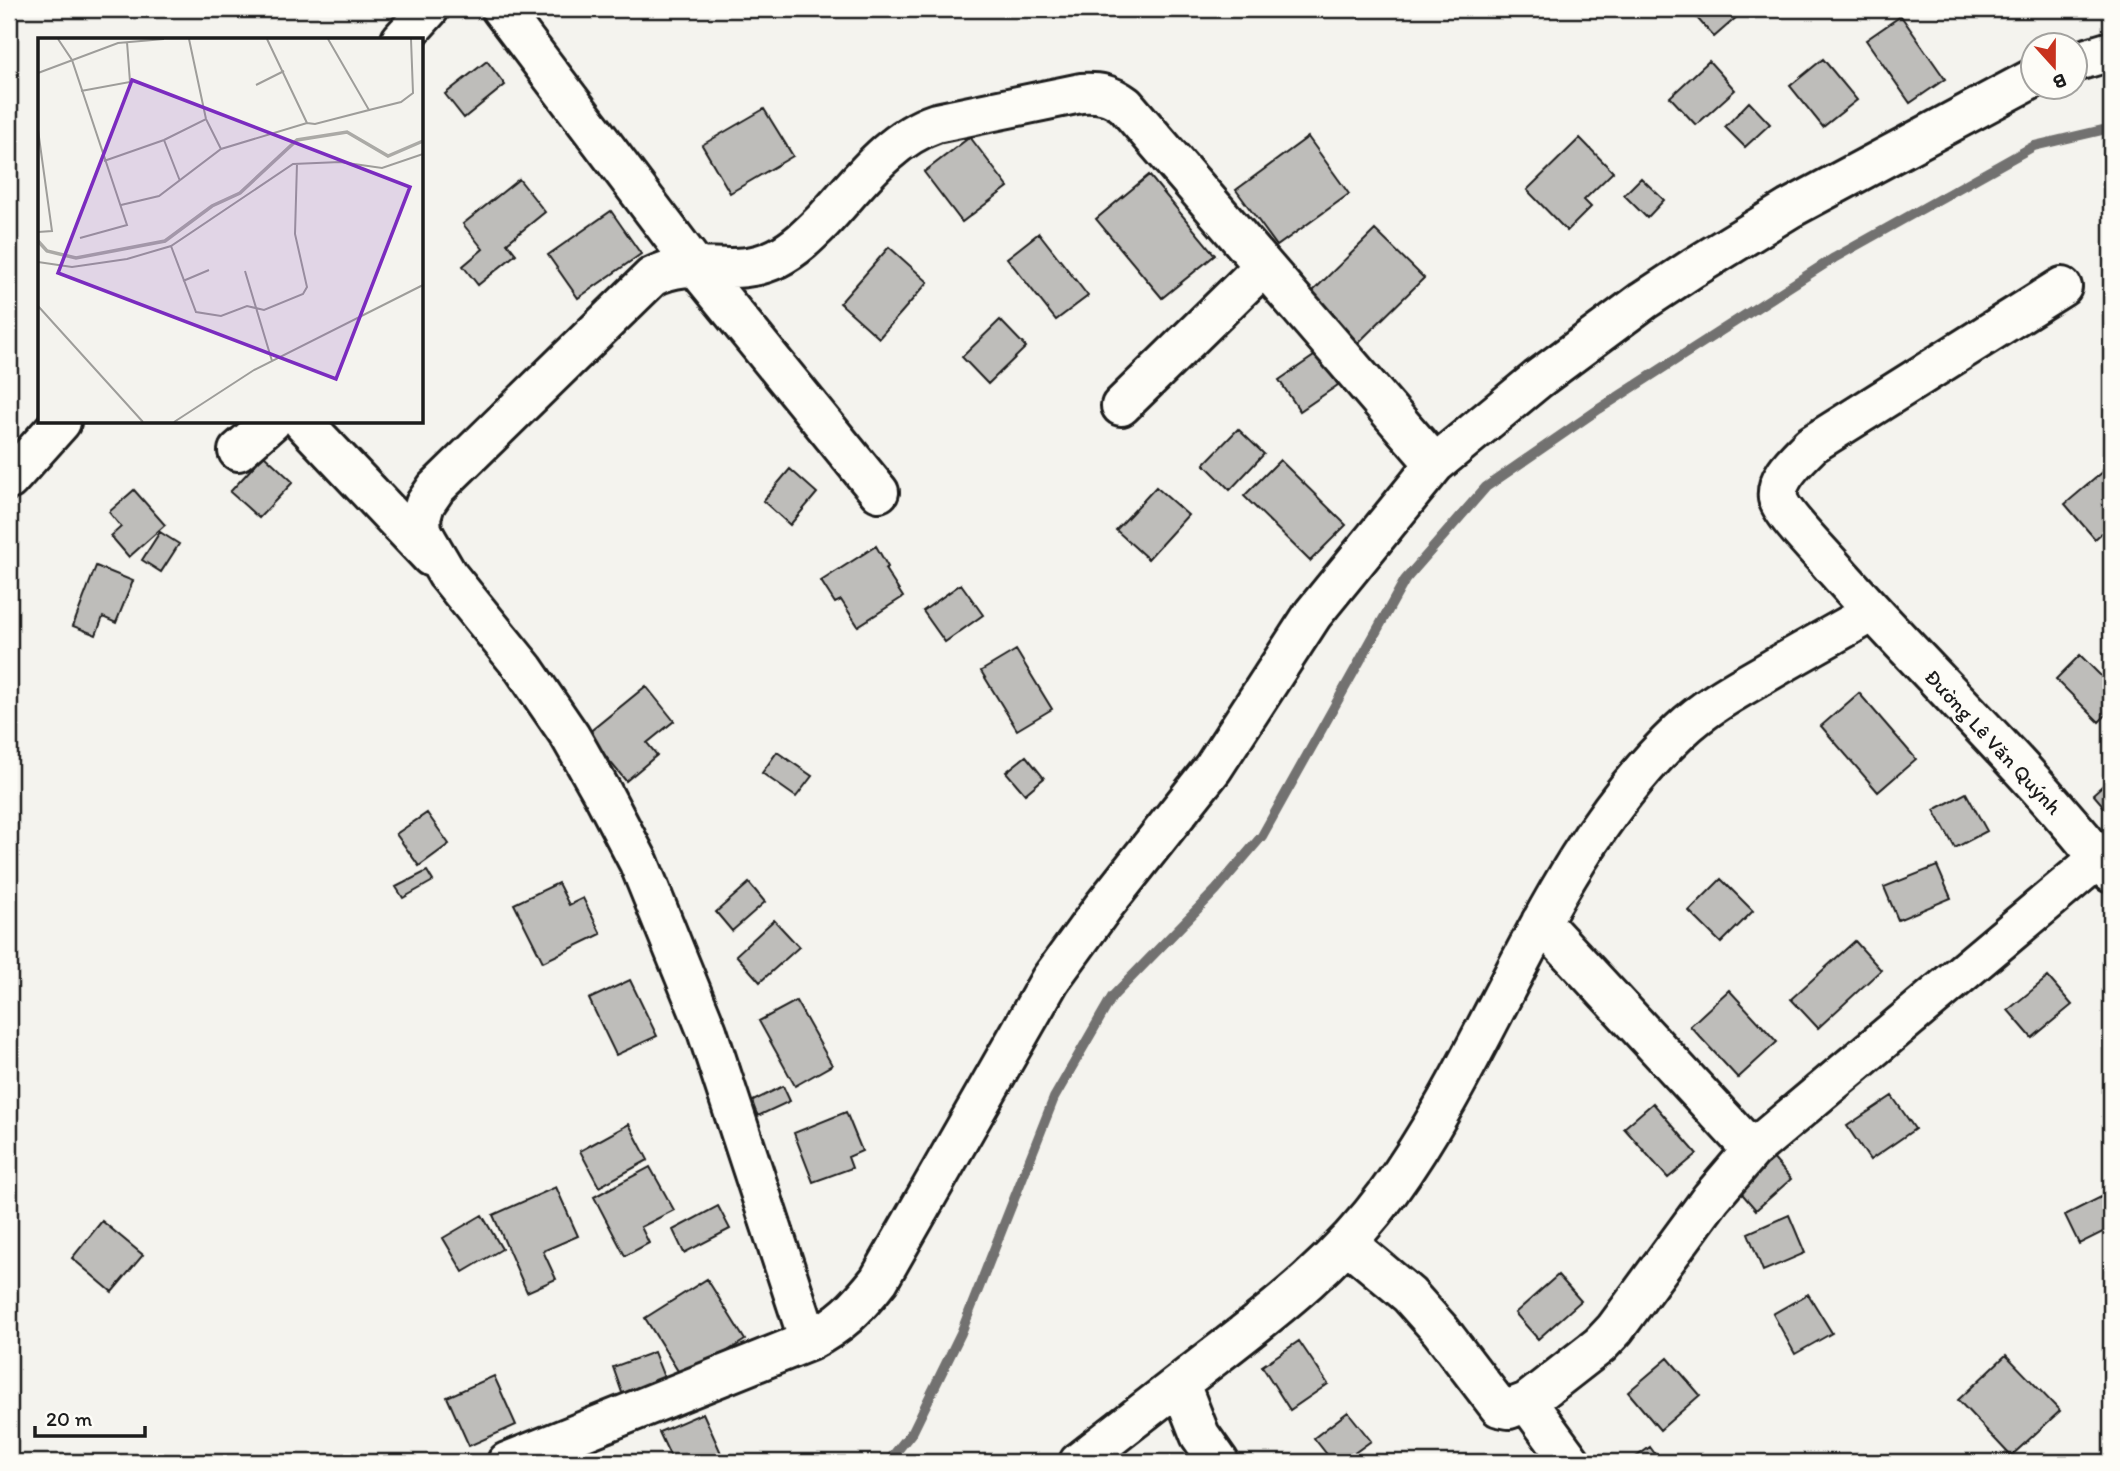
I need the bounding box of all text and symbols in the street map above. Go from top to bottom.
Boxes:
north arrow [2018,32,2088,102]
inset map [38,38,424,424]
text: B [2050,68,2070,94]
street label: Đường Lê Văn Quýnh [1920,664,2067,819]
scale bar [35,1394,145,1438]
text: 20 m [46,1406,93,1431]

